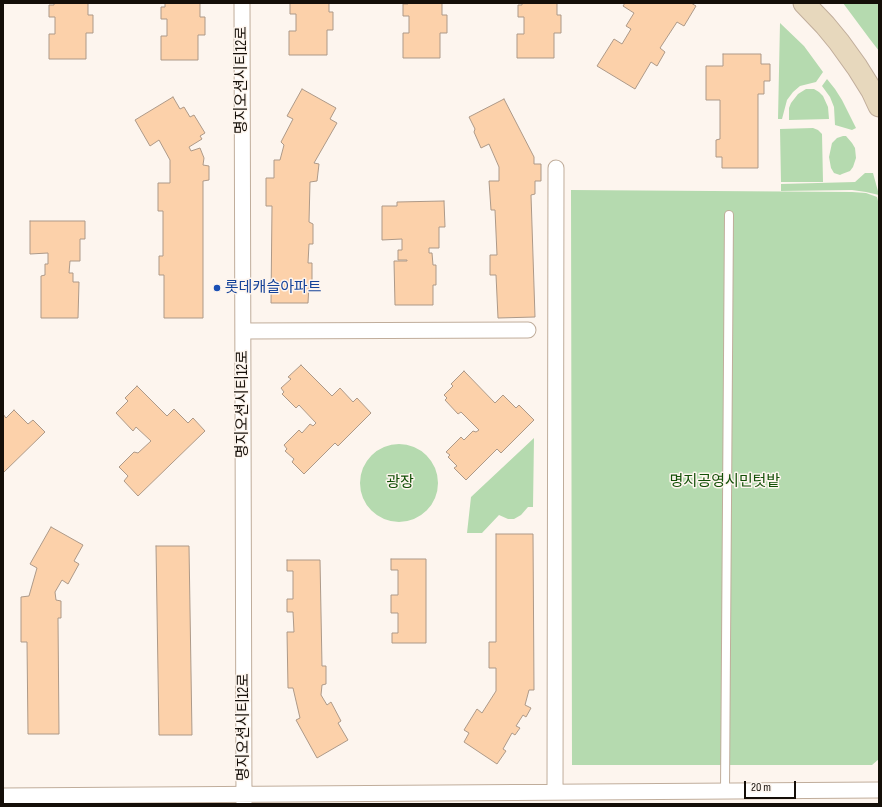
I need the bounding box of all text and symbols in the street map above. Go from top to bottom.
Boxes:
street label: 명지오션시티12로 [233,26,251,134]
place label: 롯데캐슬아파트 [225,279,322,297]
marker: 롯데캐슬아파트 [212,283,222,293]
street label: 명지오션시티12로 [234,350,252,458]
park label: 명지공영시민텃밭 [670,473,780,491]
park label: 광장 [386,474,414,492]
street label: 명지오션시티12로 [235,673,253,781]
scale bar [746,773,798,799]
text: 20 m [751,780,771,795]

